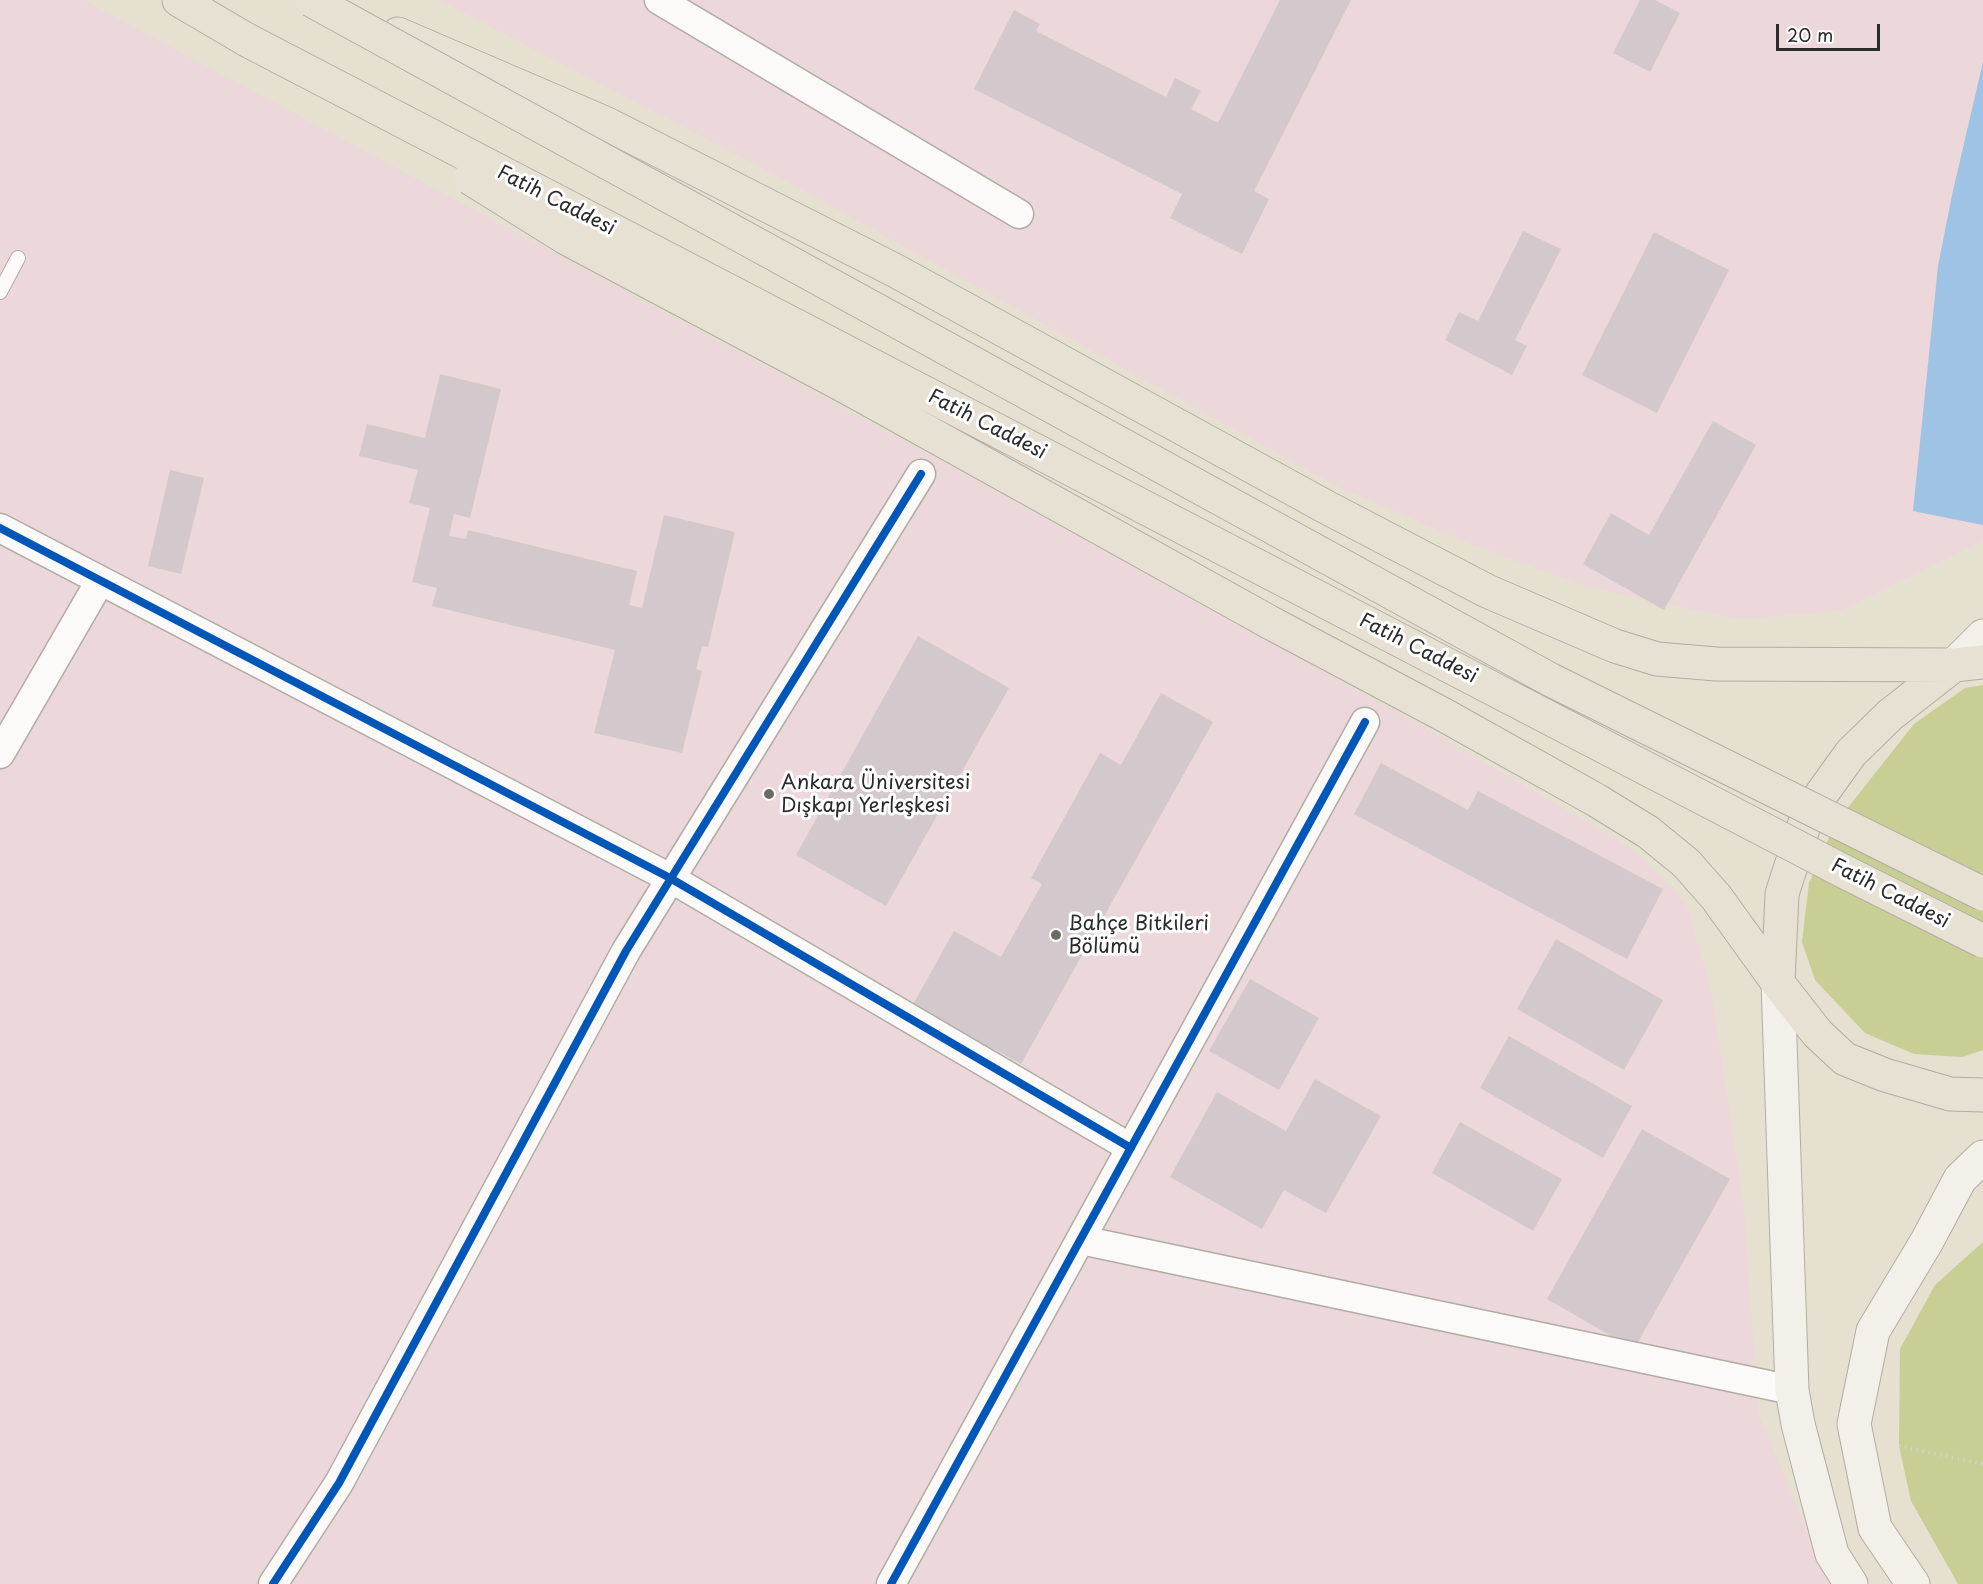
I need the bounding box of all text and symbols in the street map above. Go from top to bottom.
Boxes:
scale bar [1779,12,1882,50]
text: 20 m [1787,21,1833,48]
street label: Fatih Caddesi [493,161,619,241]
street label: Fatih Caddesi [924,385,1050,465]
street label: Fatih Caddesi [1355,609,1481,689]
place label: Ankara Üniversitesi Dışkapı Yerleşkesi [781,771,970,818]
marker: Ankara Üniversitesi Dışkapı Yerleşkesi [762,787,776,801]
street label: Fatih Caddesi [1827,854,1953,934]
place label: Bahçe Bitkileri Bölümü [1068,912,1209,959]
marker: Bahçe Bitkileri Bölümü [1049,928,1063,942]

